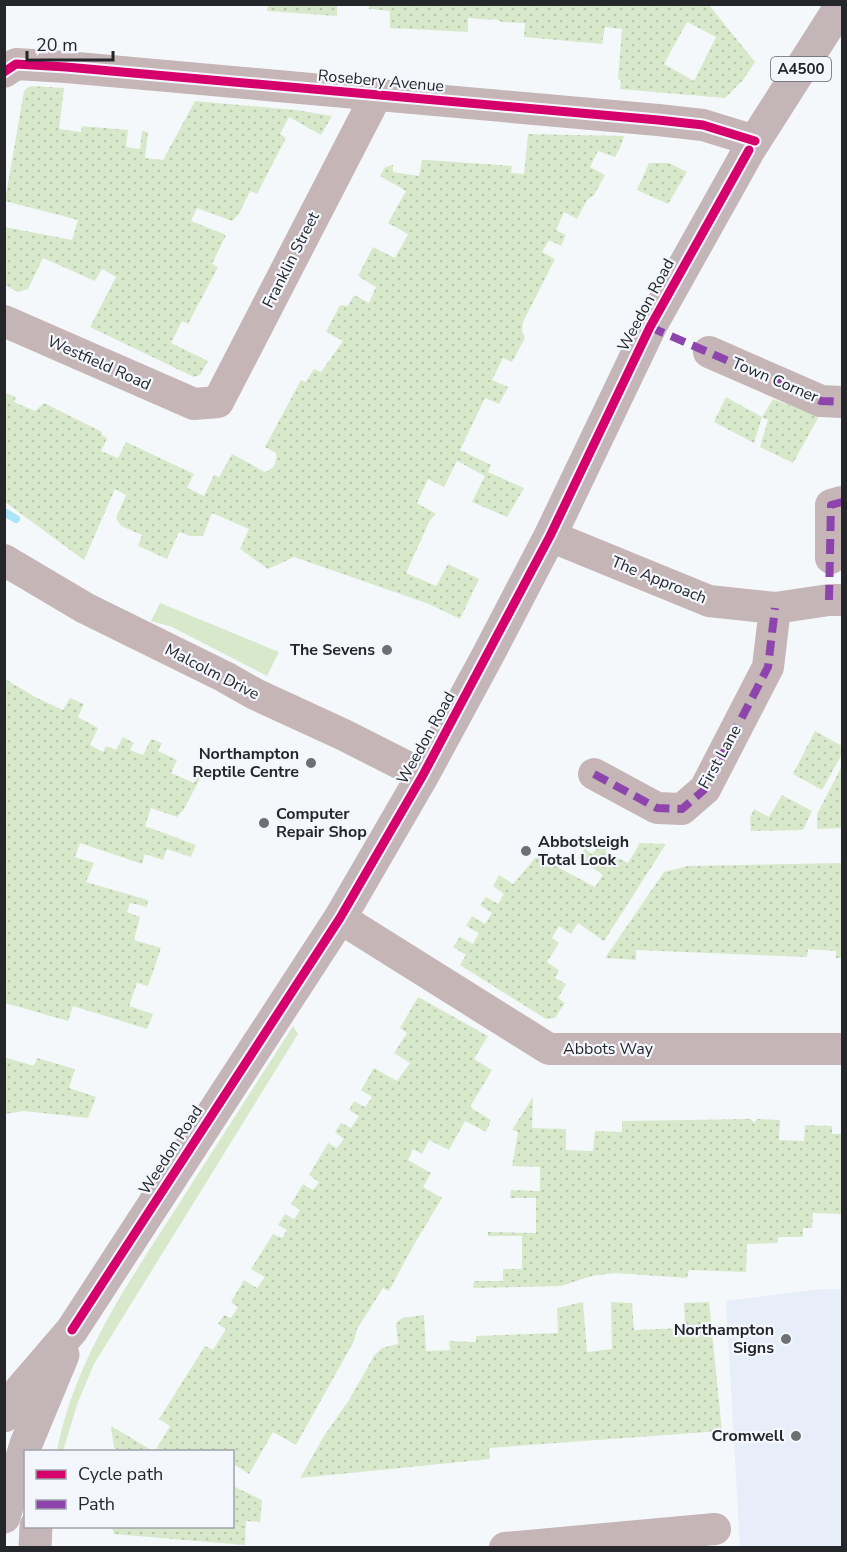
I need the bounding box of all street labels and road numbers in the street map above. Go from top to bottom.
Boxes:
road number: A4500 [771,57,831,81]
street label: Rosebery Avenue [317,65,445,97]
street label: Franklin Street [257,208,325,312]
street label: Weedon Road [612,255,680,355]
street label: Westfield Road [44,330,154,396]
street label: Town Corner [728,352,822,408]
street label: The Approach [608,551,710,609]
street label: Malcolm Drive [161,639,263,705]
street label: Weedon Road [392,688,460,788]
street label: First Lane [693,721,747,793]
street label: Abbots Way [563,1038,654,1060]
street label: Weedon Road [134,1101,208,1199]

